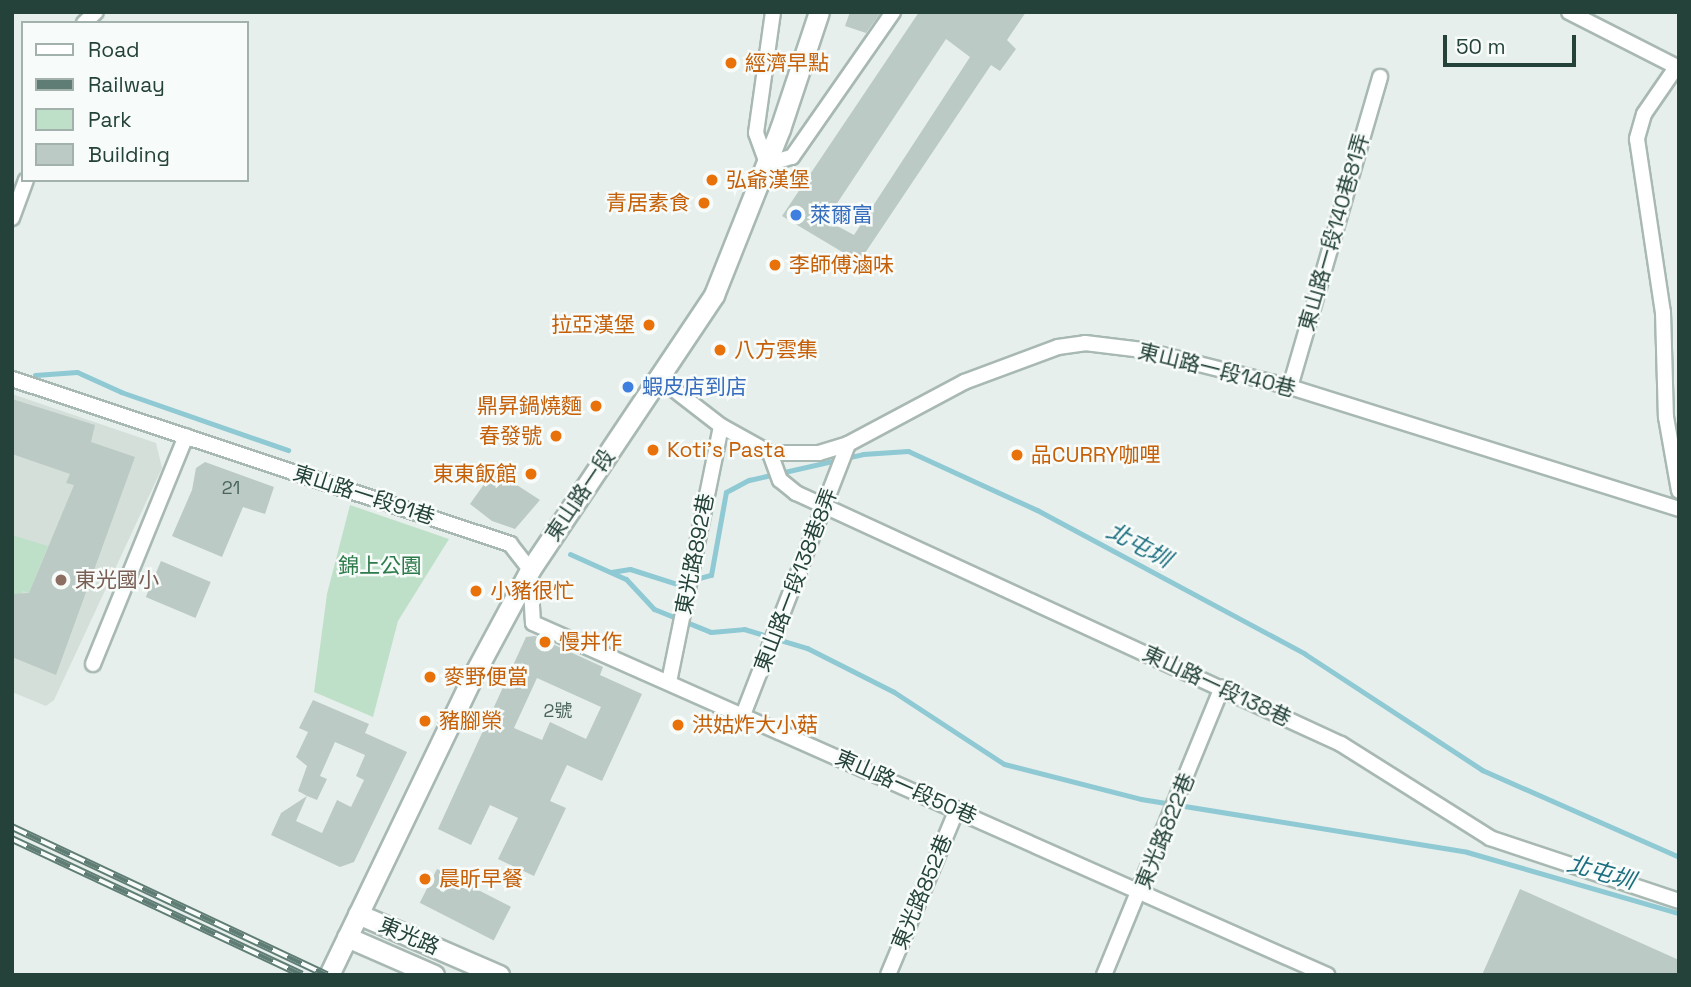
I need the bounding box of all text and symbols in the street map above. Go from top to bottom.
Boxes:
legend [21,21,248,182]
scale bar [1446,21,1579,65]
text: 50 m [1456,33,1506,60]
text: Road [88,36,140,63]
place label: 經濟早點 [745,50,829,76]
marker: 經濟早點 [723,55,739,71]
text: Railway [88,71,165,98]
text: Park [88,106,132,133]
street label: 東山路一段140巷81弄 [1294,130,1374,334]
text: Building [88,141,170,168]
place label: 弘爺漢堡 [726,167,810,193]
marker: 弘爺漢堡 [704,172,720,188]
place label: 青居素食 [606,190,690,216]
marker: 青居素食 [696,195,712,211]
place label: 萊爾富 [810,202,873,228]
marker: 萊爾富 [788,207,804,223]
place label: 李師傅滷味 [789,252,894,278]
marker: 李師傅滷味 [767,257,783,273]
place label: 拉亞漢堡 [551,312,635,338]
marker: 拉亞漢堡 [641,317,657,333]
place label: 八方雲集 [734,337,818,363]
street label: 東山路一段140巷 [1136,338,1298,402]
marker: 八方雲集 [712,342,728,358]
place label: 蝦皮店到店 [642,374,747,400]
marker: 蝦皮店到店 [620,379,636,395]
place label: 鼎昇鍋燒麵 [477,393,582,419]
marker: 鼎昇鍋燒麵 [588,398,604,414]
place label: 春發號 [479,423,542,449]
marker: 春發號 [548,428,564,444]
place label: Koti's Pasta [667,437,785,463]
marker: Koti's Pasta [645,442,661,458]
place label: 品CURRY咖哩 [1031,442,1160,468]
street label: 東山路一段 [540,444,620,546]
marker: 品CURRY咖哩 [1009,447,1025,463]
street label: 東山路一段91巷 [290,460,438,530]
place label: 東東飯館 [433,461,517,487]
marker: 東東飯館 [523,466,539,482]
house number: 21 [222,477,240,499]
street label: 東山路一段138巷8弄 [749,485,843,675]
street label: 東光路892巷 [671,491,719,617]
water label: 北屯圳 [1102,517,1176,573]
park label: 錦上公園 [338,553,422,579]
place label: 東光國小 [75,567,159,593]
marker: 東光國小 [53,572,69,588]
place label: 小豬很忙 [490,578,574,604]
marker: 小豬很忙 [468,583,484,599]
place label: 慢丼作 [559,629,622,655]
marker: 慢丼作 [537,634,553,650]
street label: 東山路一段138巷 [1139,641,1295,731]
place label: 麥野便當 [444,664,528,690]
marker: 麥野便當 [422,669,438,685]
house number: 2號 [544,700,572,722]
place label: 豬腳榮 [439,708,502,734]
place label: 洪姑炸大小菇 [692,712,818,738]
marker: 豬腳榮 [417,713,433,729]
marker: 洪姑炸大小菇 [670,717,686,733]
street label: 東山路一段50巷 [831,745,981,829]
street label: 東光路822巷 [1130,770,1200,892]
street label: 東光路852巷 [887,831,957,953]
water label: 北屯圳 [1564,849,1638,895]
place label: 晨昕早餐 [439,866,523,892]
marker: 晨昕早餐 [417,871,433,887]
street label: 東光路 [375,912,443,960]

